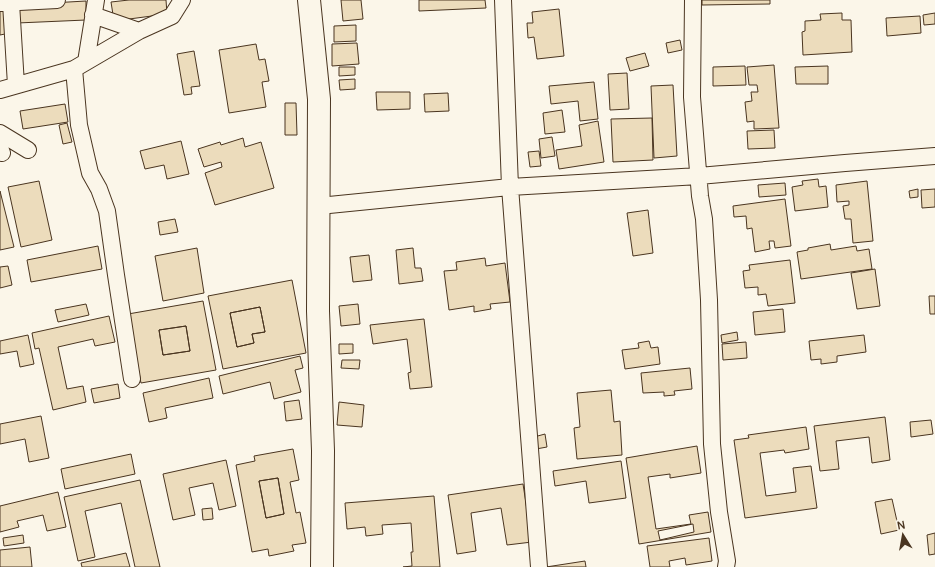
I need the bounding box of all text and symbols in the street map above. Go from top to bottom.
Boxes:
north arrow [883,515,923,555]
text: N [896,517,906,533]

